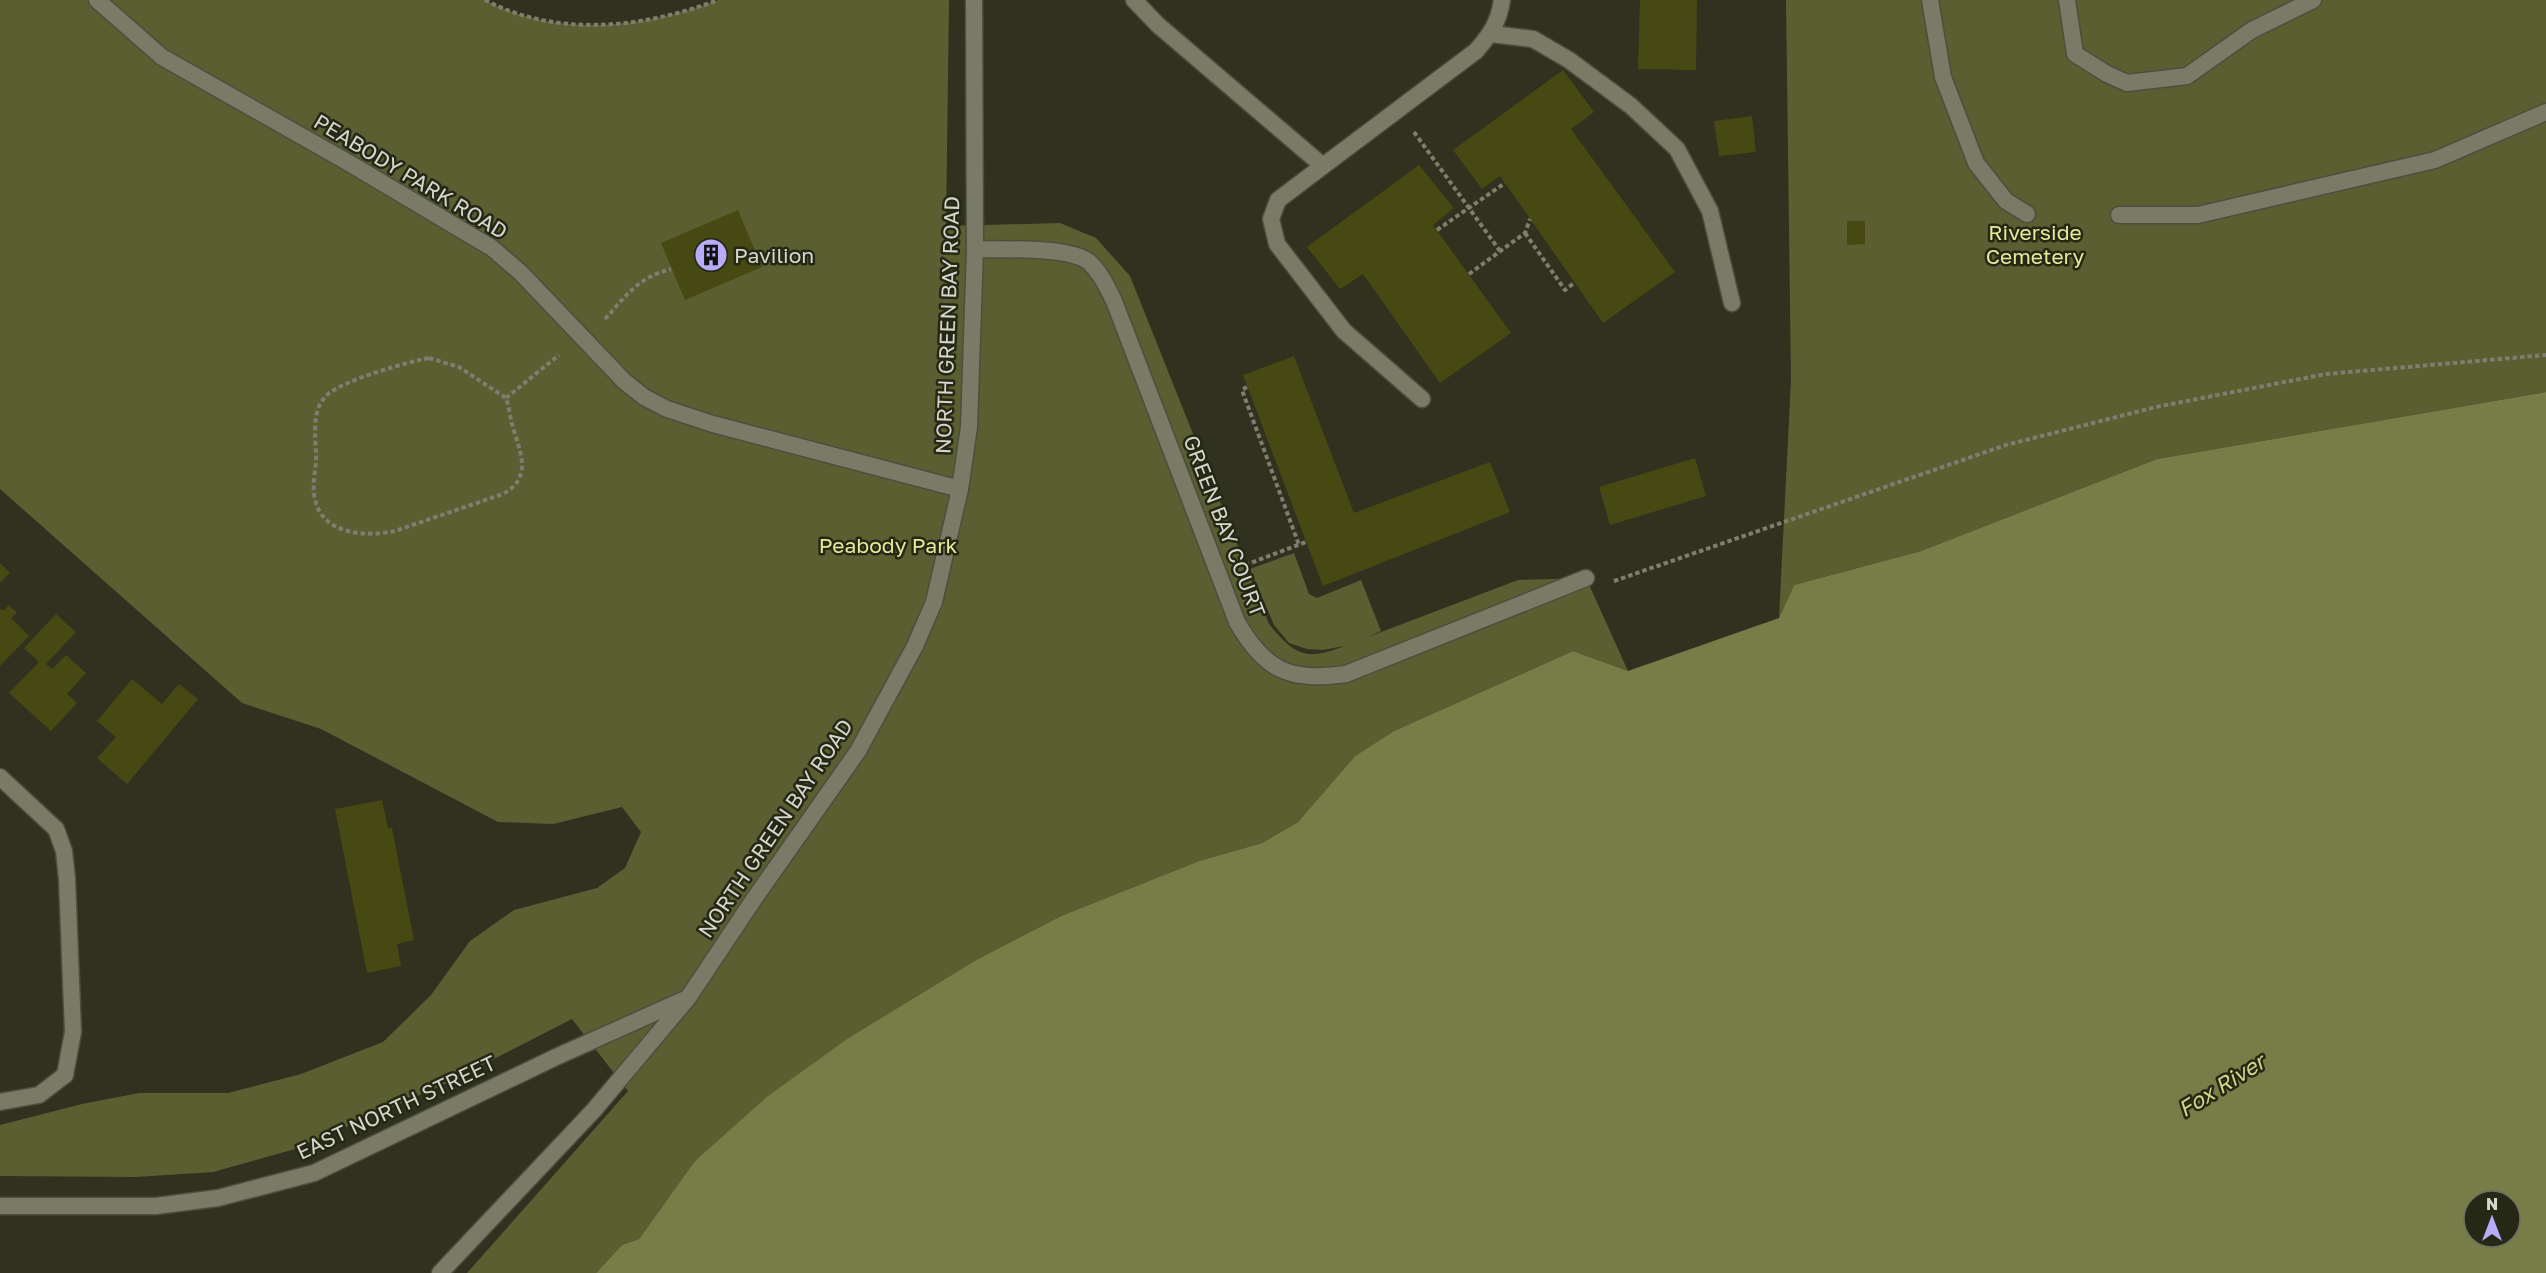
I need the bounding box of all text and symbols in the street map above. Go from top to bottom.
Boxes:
street label: PEABODY PARK ROAD [309,108,513,244]
street label: NORTH GREEN BAY ROAD [930,196,964,454]
park label: Riverside Cemetery [1986,219,2084,269]
building icon: Pavilion [693,237,729,273]
place label: Pavilion [734,242,814,268]
street label: GREEN BAY COURT [1178,431,1272,621]
park label: Peabody Park [819,532,957,558]
street label: NORTH GREEN BAY ROAD [692,714,858,942]
water label: Fox River [2173,1046,2272,1122]
street label: EAST NORTH STREET [292,1049,500,1165]
north arrow [2462,1189,2522,1249]
text: N [2486,1194,2498,1214]

